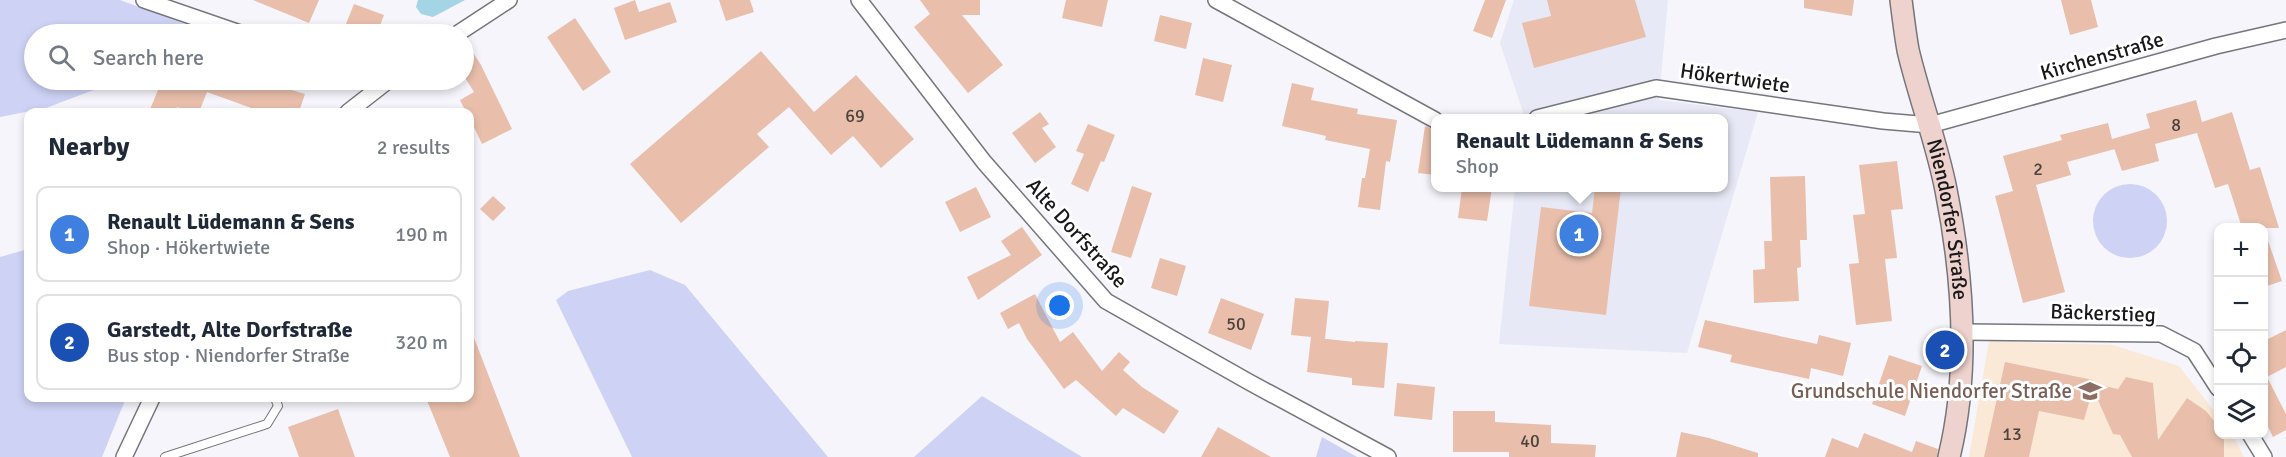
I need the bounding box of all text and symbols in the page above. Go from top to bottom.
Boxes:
search box [24,24,474,90]
street label: Kirchenstraße [2037,26,2167,86]
icon: search [45,41,78,74]
text: Search here [93,44,204,71]
street label: Hökertwiete [1678,57,1792,99]
house number: 69 [845,105,865,127]
popup [1431,114,1728,192]
house number: 8 [2171,114,2181,136]
text: Renault Lüdemann & Sens [1456,127,1703,154]
text: Nearby [48,131,129,163]
text: 2 results [377,135,450,160]
street label: Niendorfer Straße [1921,136,1974,301]
text: Shop [1456,154,1499,179]
house number: 2 [2033,158,2043,180]
street label: Alte Dorfstraße [1021,173,1133,293]
text: Renault Lüdemann & Sens [107,208,355,235]
pin: 1 [1560,212,1598,256]
text: 1 [64,222,75,247]
text: 190 m [395,222,448,247]
map controls [2214,223,2268,439]
button: + [2214,223,2268,277]
text: Shop · Hökertwiete [107,235,270,260]
button: − [2214,277,2268,331]
your location [1045,291,1074,320]
street label: Bäckerstieg [2050,298,2156,328]
house number: 50 [1226,313,1246,335]
text: Garstedt, Alte Dorfstraße [107,316,353,343]
pin: 2 [1926,328,1964,372]
text: 2 [64,330,75,355]
text: 320 m [395,330,448,355]
button: locate [2214,331,2268,385]
text: Bus stop · Niendorfer Straße [107,343,350,368]
place label: Grundschule Niendorfer Straße [1791,378,2072,404]
school or university icon: Grundschule Niendorfer Straße [2077,378,2103,404]
button: layers [2214,385,2268,439]
house number: 13 [2002,423,2022,445]
house number: 40 [1520,430,1540,452]

